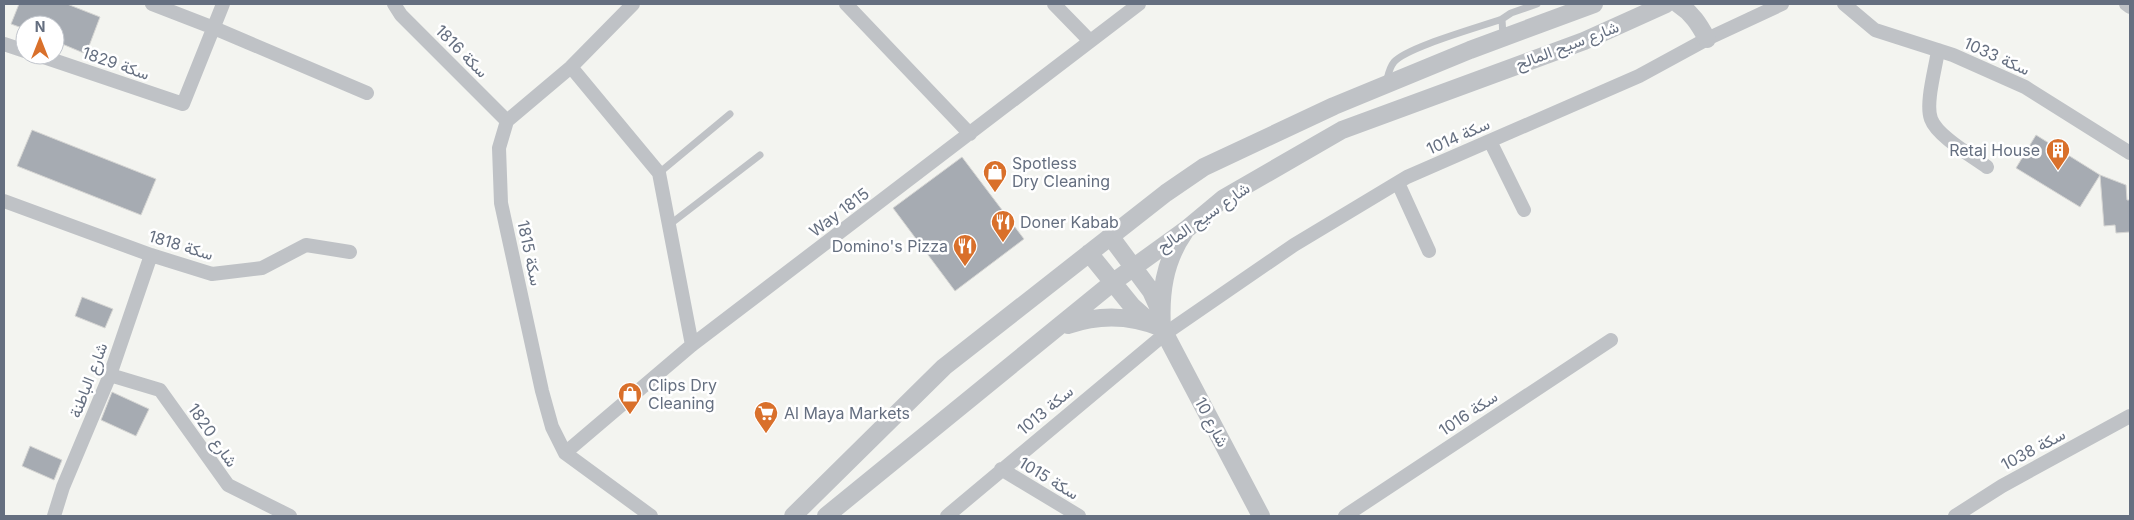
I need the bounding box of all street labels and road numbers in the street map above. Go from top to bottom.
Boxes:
street label: شارع سيح المالح [1513,16,1622,76]
street label: سكة 1816 [431,20,493,82]
street label: سكة 1033 [1961,33,2033,79]
street label: سكة 1829 [80,42,152,84]
street label: سكة 1014 [1423,113,1493,159]
street label: شارع سيح المالح [1153,178,1254,258]
street label: Way 1815 [805,183,873,241]
street label: سكة 1815 [513,219,547,287]
street label: سكة 1818 [146,226,216,264]
street label: شارع الباطنة [65,340,113,421]
street label: سكة 1013 [1013,381,1077,439]
street label: سكة 1016 [1435,386,1501,440]
street label: شارع 10 [1189,394,1233,451]
street label: 1820 شارع [182,399,242,472]
street label: سكة 1038 [1997,424,2069,474]
street label: سكة 1015 [1015,452,1083,504]

